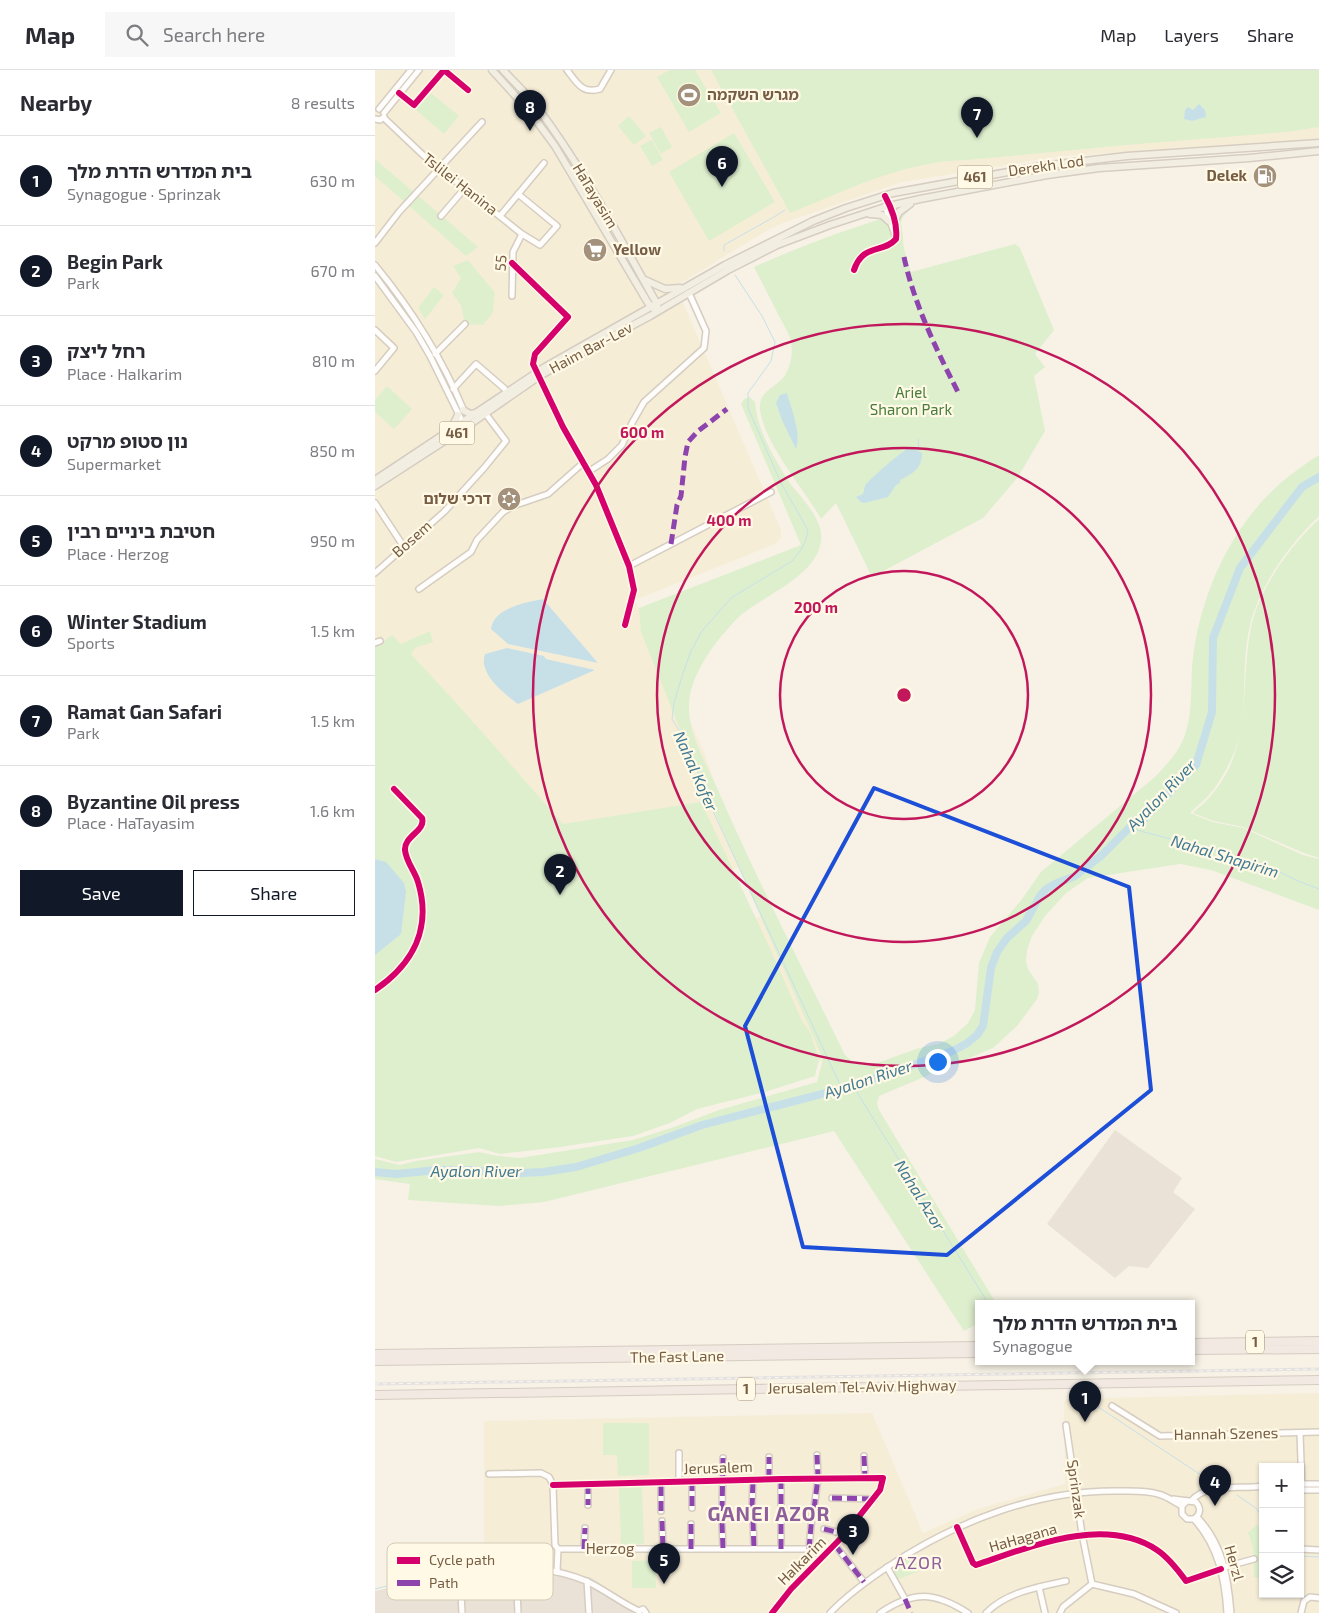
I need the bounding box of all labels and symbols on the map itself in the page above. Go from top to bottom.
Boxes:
sports icon: מגרש השקמה [676,82,702,108]
place label: מגרש השקמה [707,85,799,103]
pin: 8 [514,90,546,131]
pin: 7 [961,97,993,138]
pin: 6 [706,146,738,187]
street label: Tslilei Hanina [420,148,502,218]
street label: Derekh Lod [1007,151,1085,179]
street label: HaTayasim [569,160,622,231]
fuel station icon: Delek [1252,163,1278,189]
road number: 461 [957,165,993,188]
place label: Delek [1207,166,1248,184]
supermarket icon: Yellow [582,237,608,263]
place label: Yellow [613,240,661,258]
street label: 55 [490,254,510,272]
street label: Haim Bar-Lev [546,318,635,377]
park label: Ariel Sharon Park [870,383,953,418]
road number: 461 [439,422,475,444]
text: 600 m [620,423,664,441]
synagogue icon: דרכי שלום [496,486,522,512]
place label: דרכי שלום [423,489,491,507]
text: 400 m [707,511,751,529]
street label: Bosem [388,516,435,561]
text: 200 m [794,598,838,616]
centre of rings [895,686,913,704]
water label: Nahal Kofer [670,728,723,814]
water label: Ayalon River [1121,755,1200,835]
water label: Nahal Shapirim [1169,830,1281,881]
pin: 2 [544,854,576,895]
your location [925,1049,951,1075]
water label: Ayalon River [821,1055,915,1103]
water label: Nahal Azor [891,1156,950,1234]
water label: Ayalon River [429,1161,522,1181]
road number: 1 [1246,1330,1264,1354]
street label: The Fast Lane [630,1346,724,1366]
street label: Jerusalem Tel-Aviv Highway [767,1375,957,1397]
road number: 1 [737,1378,755,1400]
pin: 1 [1069,1381,1101,1422]
street label: Hannah Szenes [1174,1423,1278,1443]
street label: Jerusalem [683,1457,753,1477]
street label: Sprinzak [1064,1458,1090,1520]
pin: 4 [1199,1465,1231,1506]
district label: GANEI AZOR [707,1501,831,1525]
pin: 3 [837,1514,869,1555]
street label: HaHagana [987,1519,1059,1555]
street label: HaIkarim [773,1532,829,1588]
street label: Herzog [586,1539,635,1557]
legend [387,1543,553,1600]
pin: 5 [648,1543,680,1584]
street label: Herzl [1221,1543,1249,1583]
text: Cycle path [429,1551,495,1568]
district label: AZOR [895,1551,943,1573]
text: Path [429,1574,458,1591]

